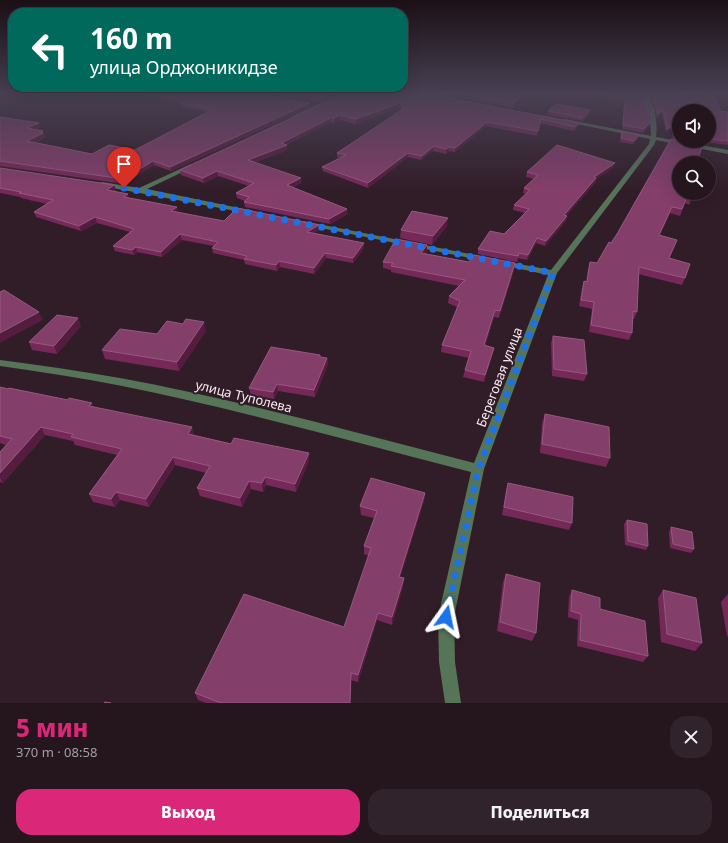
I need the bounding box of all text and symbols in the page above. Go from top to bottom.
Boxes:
text: 160 m [90,19,173,57]
icon: left [24,24,76,76]
text: улица Орджоникидзе [90,55,278,79]
map controls [672,104,716,200]
button: sound [672,104,716,148]
pin [107,147,141,188]
icon: arrive [113,153,135,175]
button: search [672,156,716,200]
street label: Береговая улица [472,324,526,430]
street label: улица Туполева [194,375,294,417]
position arrow [425,596,467,638]
text: 5 мин [16,711,88,744]
button: close [670,716,712,758]
text: 370 m · 08:58 [16,743,97,761]
button: Выход [16,789,360,835]
button: Поделиться [368,789,712,835]

